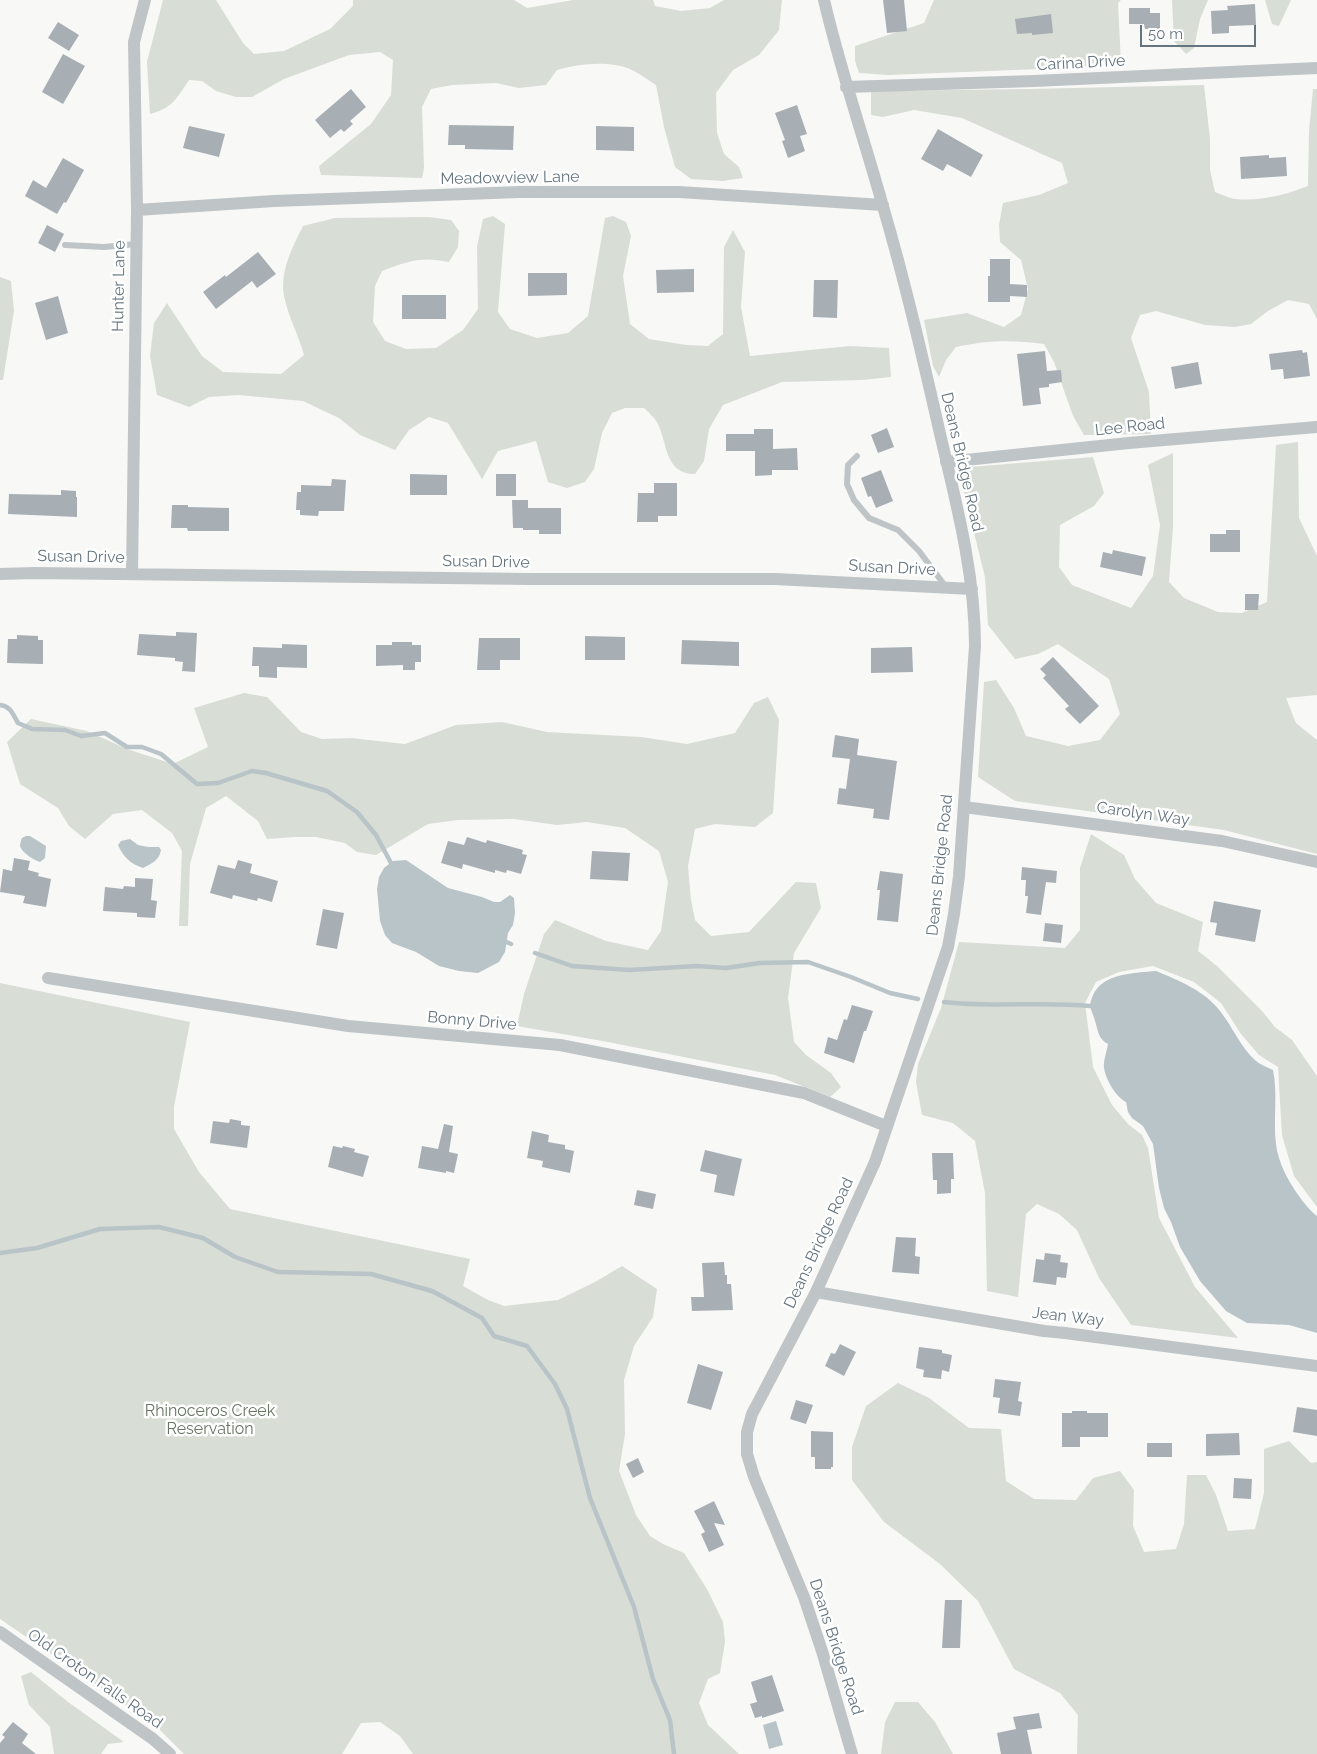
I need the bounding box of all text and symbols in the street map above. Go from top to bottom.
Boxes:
scale bar [1142,15,1258,47]
text: 50 m [1148,25,1183,43]
street label: Carina Drive [1036,51,1126,75]
street label: Meadowview Lane [440,167,580,189]
street label: Hunter Lane [109,240,129,332]
street label: Deans Bridge Road [937,391,987,533]
street label: Lee Road [1094,414,1166,440]
street label: Susan Drive [37,547,125,567]
street label: Susan Drive [442,552,530,572]
street label: Susan Drive [848,556,936,580]
street label: Deans Bridge Road [923,793,957,937]
street label: Carolyn Way [1095,798,1191,830]
street label: Bonny Drive [427,1008,517,1034]
street label: Deans Bridge Road [780,1175,858,1311]
street label: Jean Way [1031,1303,1105,1331]
park label: Rhinoceros Creek Reservation [145,1401,275,1439]
street label: Deans Bridge Road [805,1576,867,1718]
street label: Old Croton Falls Road [24,1625,166,1733]

